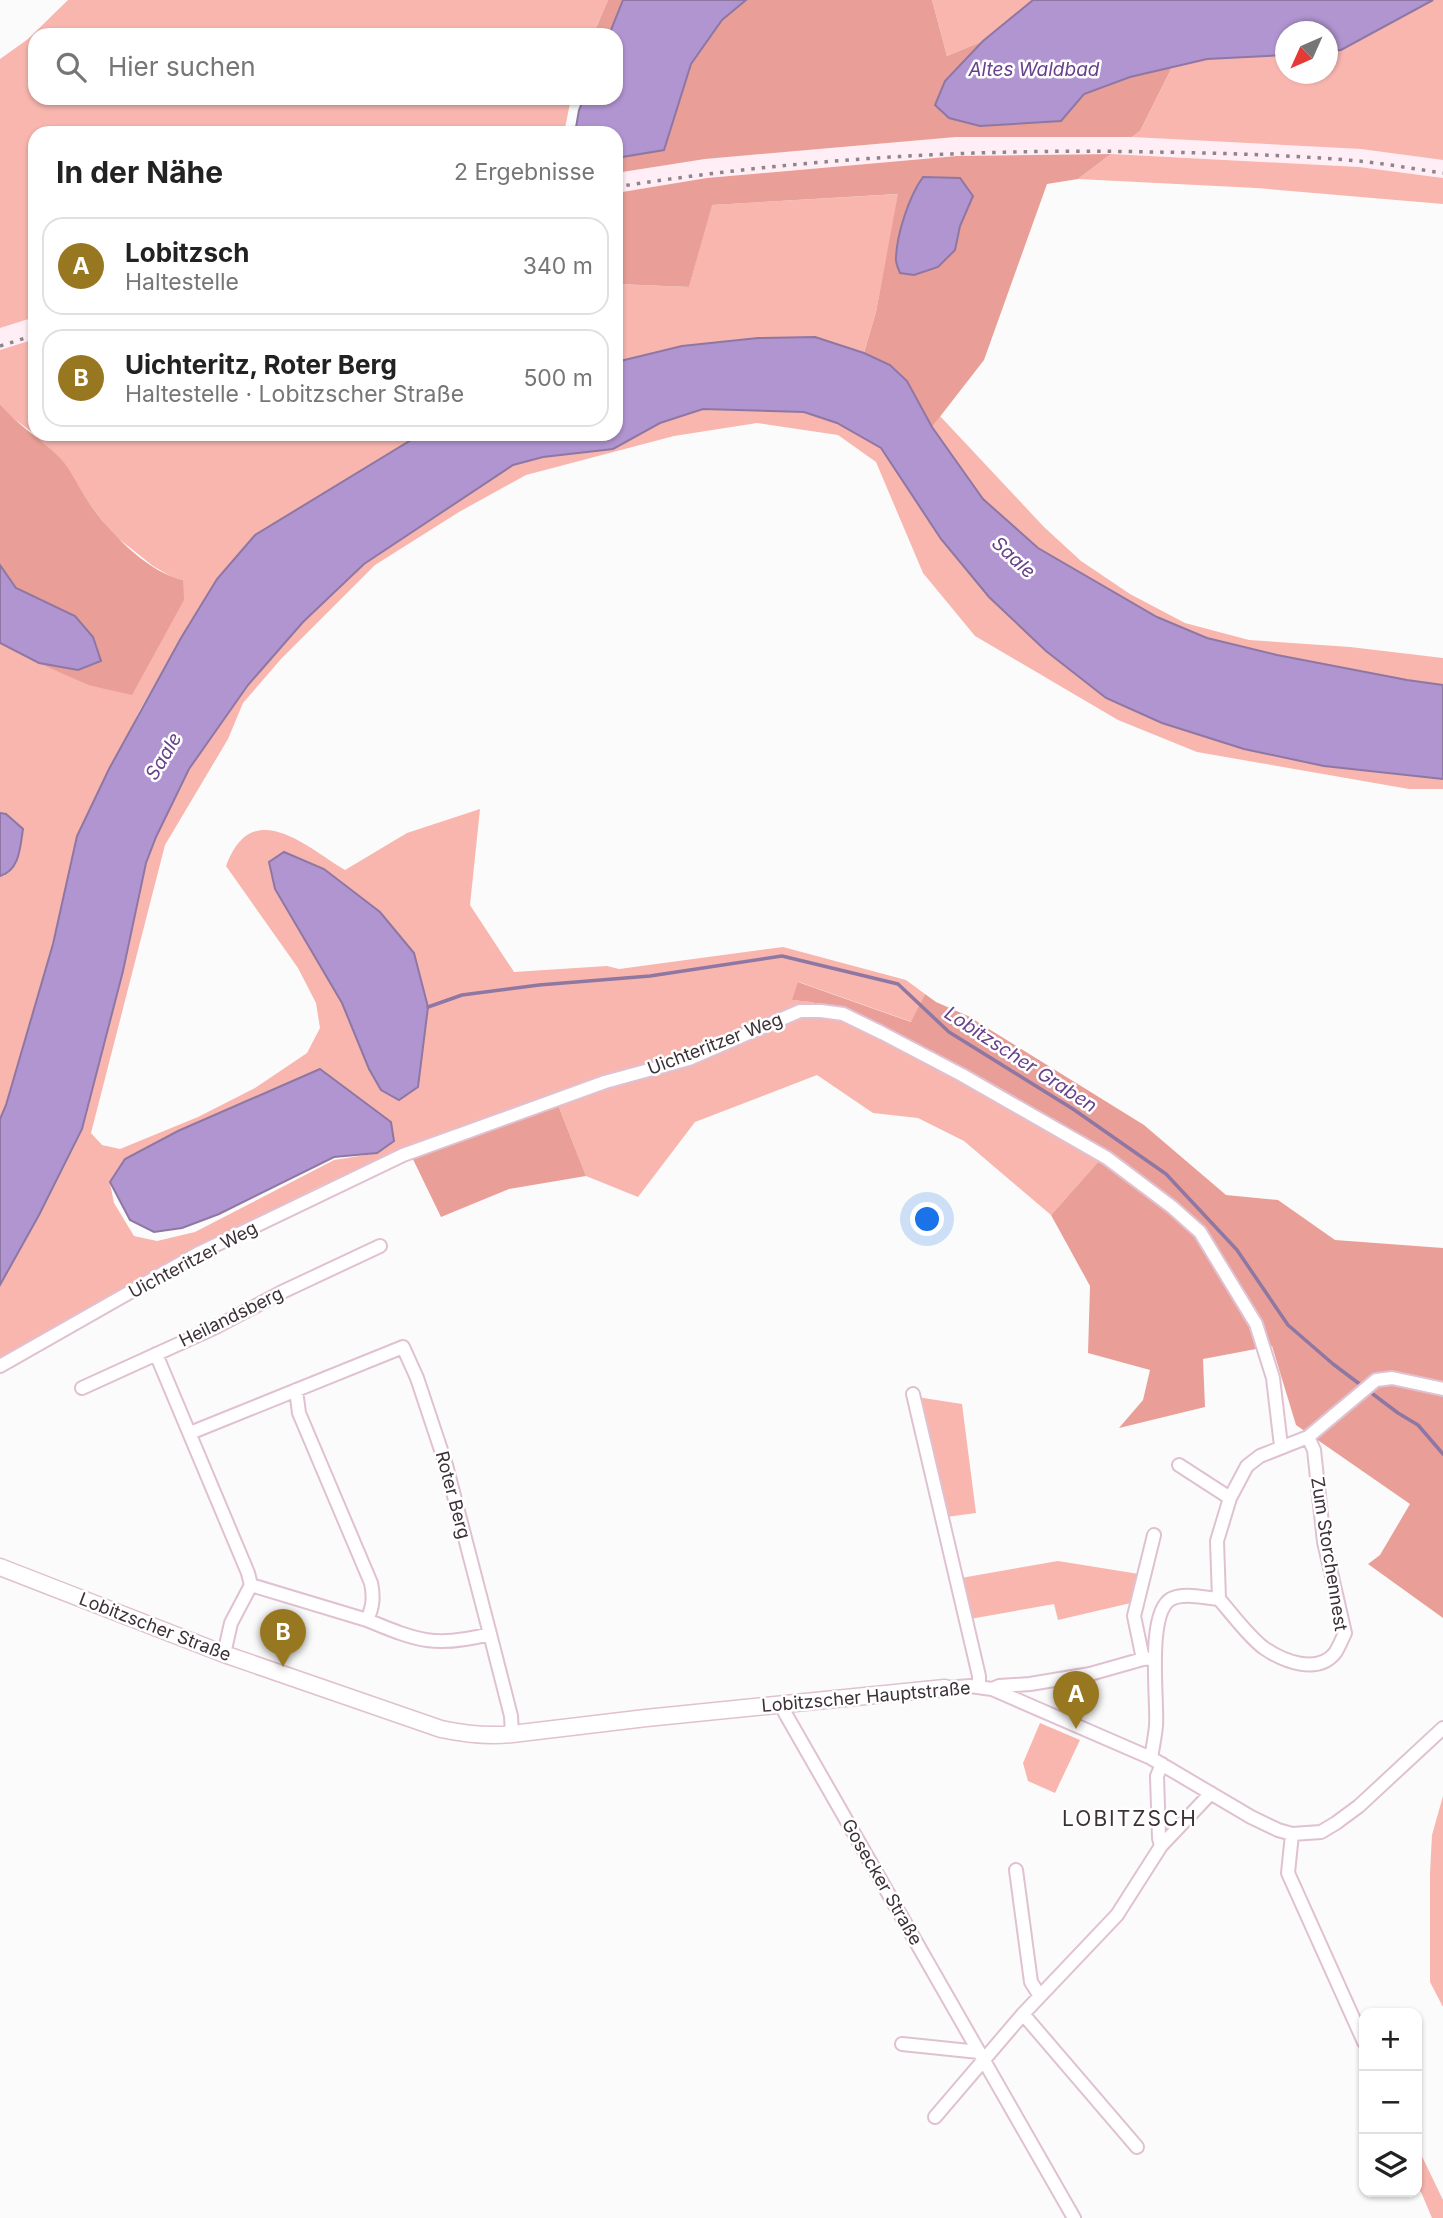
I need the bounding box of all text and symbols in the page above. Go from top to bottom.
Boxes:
north arrow [1275,21,1338,84]
search box [28,28,623,105]
icon: search [52,48,90,86]
text: Hier suchen [108,51,256,82]
water label: Altes Waldbad [968,58,1100,81]
text: In der Nähe [56,154,223,190]
text: 2 Ergebnisse [454,158,595,186]
text: Lobitzsch [125,237,250,268]
text: A [72,252,90,280]
text: 340 m [523,252,593,280]
text: Haltestelle [125,268,239,296]
text: Uichteritz, Roter Berg [125,349,397,380]
text: B [73,364,89,392]
text: 500 m [523,364,593,392]
text: Haltestelle · Lobitzscher Straße [125,380,464,408]
water label: Saale [987,532,1040,583]
water label: Saale [140,728,186,784]
water label: Lobitzscher Graben [940,1002,1101,1117]
street label: Uichteritzer Weg [645,1008,785,1079]
your location [910,1202,944,1236]
street label: Uichteritzer Weg [125,1217,261,1302]
street label: Heilandsberg [175,1282,286,1351]
street label: Roter Berg [432,1449,475,1541]
street label: Zum Storchennest [1307,1475,1352,1633]
street label: Lobitzscher Straße [76,1588,234,1665]
pin: B [260,1609,306,1667]
pin: A [1053,1671,1099,1729]
street label: Lobitzscher Hauptstraße [761,1677,971,1716]
district label: LOBITZSCH [1062,1806,1198,1831]
street label: Gosecker Straße [838,1815,927,1949]
map controls [1359,2008,1422,2197]
button: + [1359,2008,1422,2071]
button: − [1359,2071,1422,2134]
button: layers [1359,2134,1422,2197]

